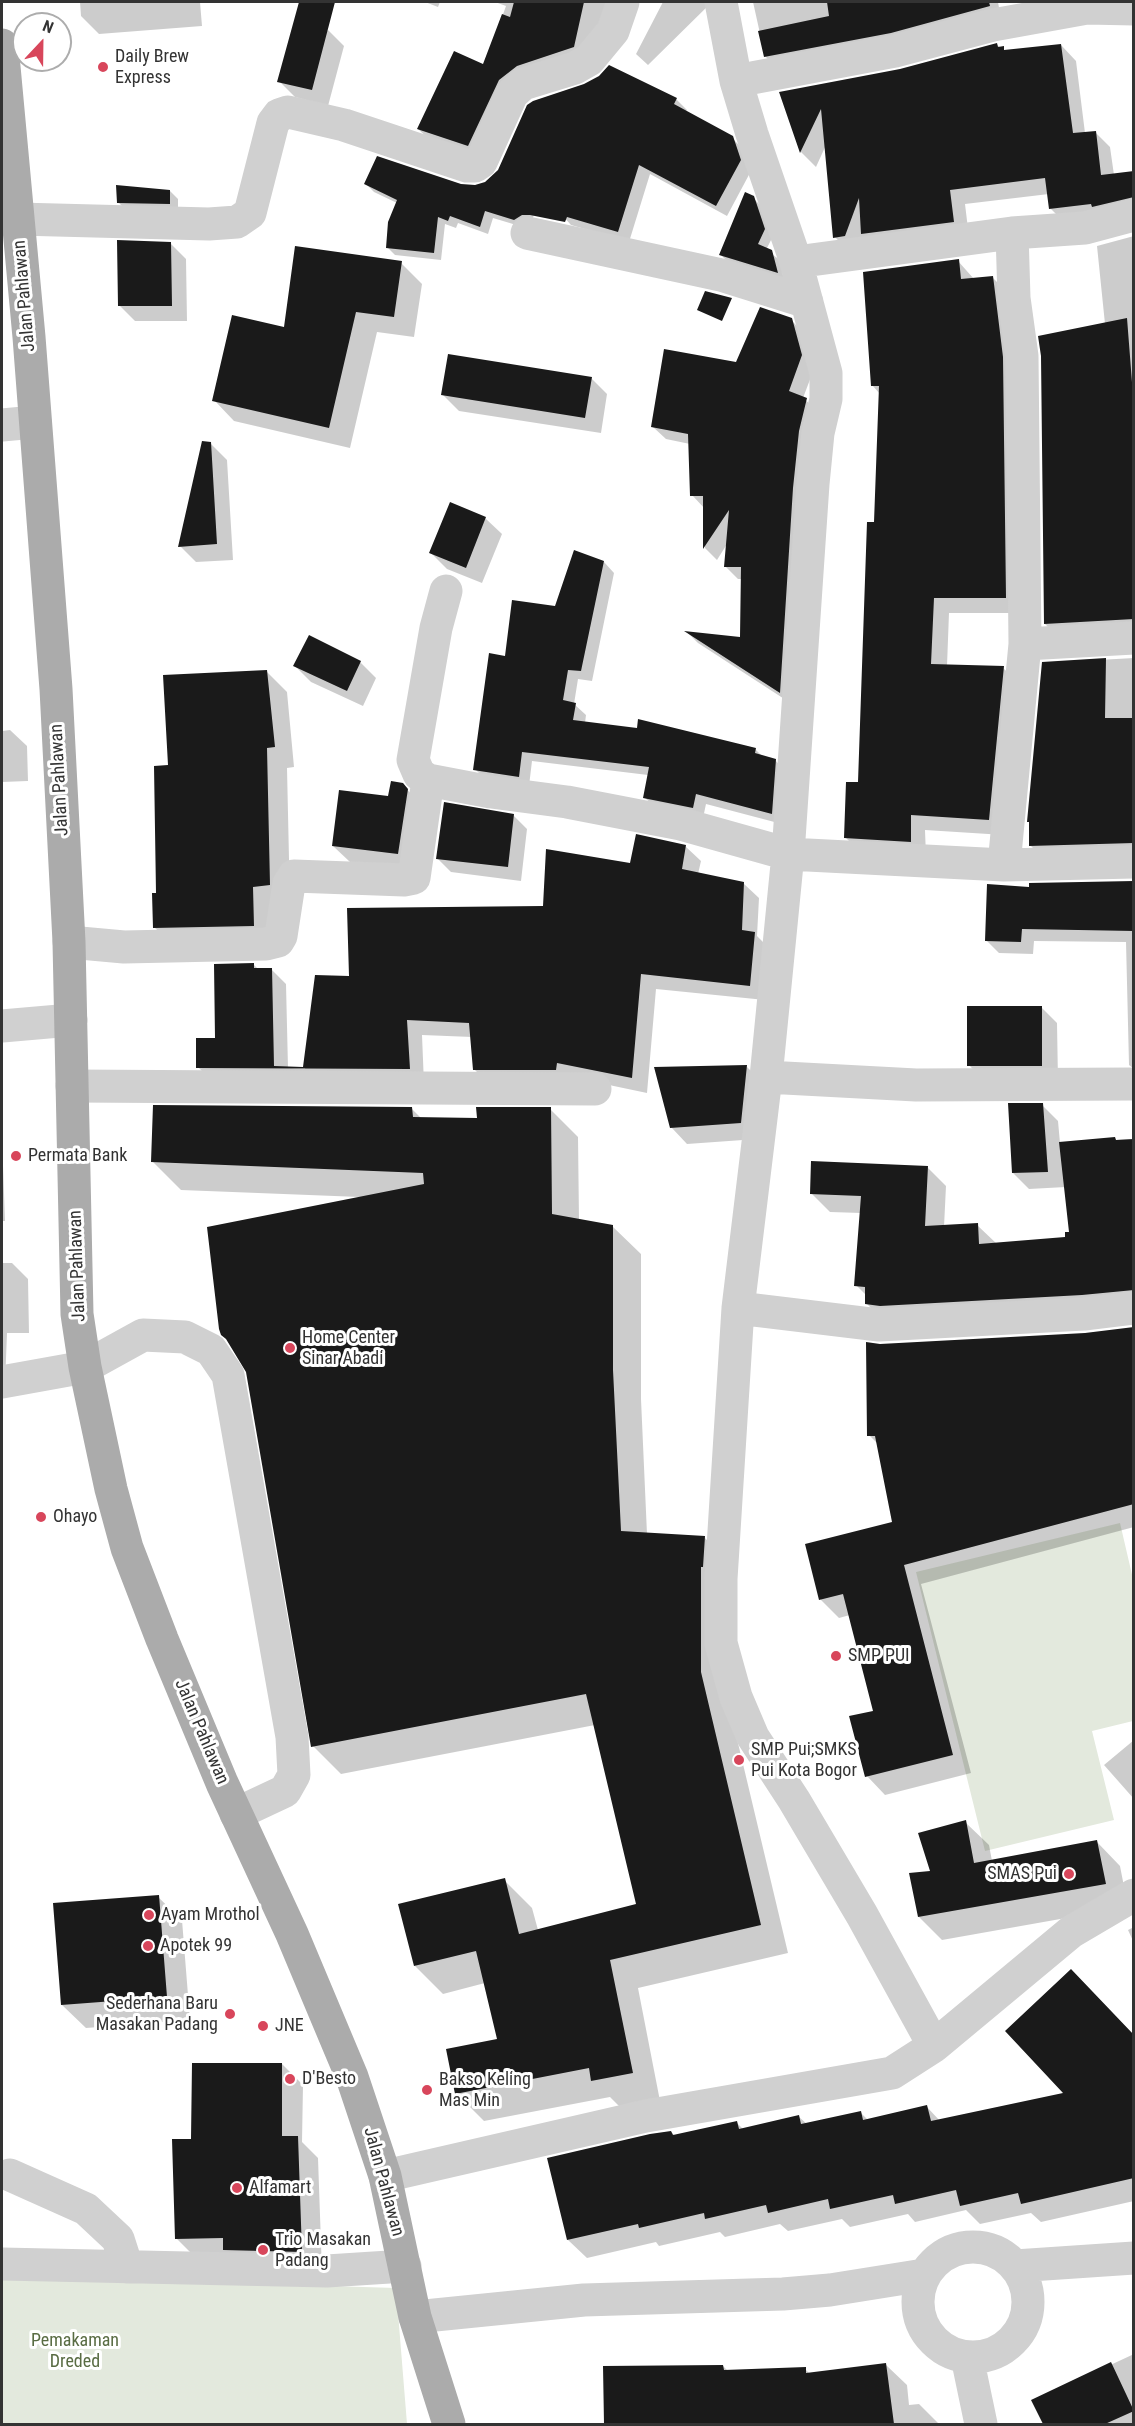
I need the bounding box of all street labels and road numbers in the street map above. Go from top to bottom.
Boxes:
street label: Jalan Pahlawan [9,239,41,353]
street label: Jalan Pahlawan [46,724,74,836]
street label: Jalan Pahlawan [65,1210,91,1322]
street label: Jalan Pahlawan [169,1676,233,1788]
street label: Jalan Pahlawan [358,2125,408,2239]

